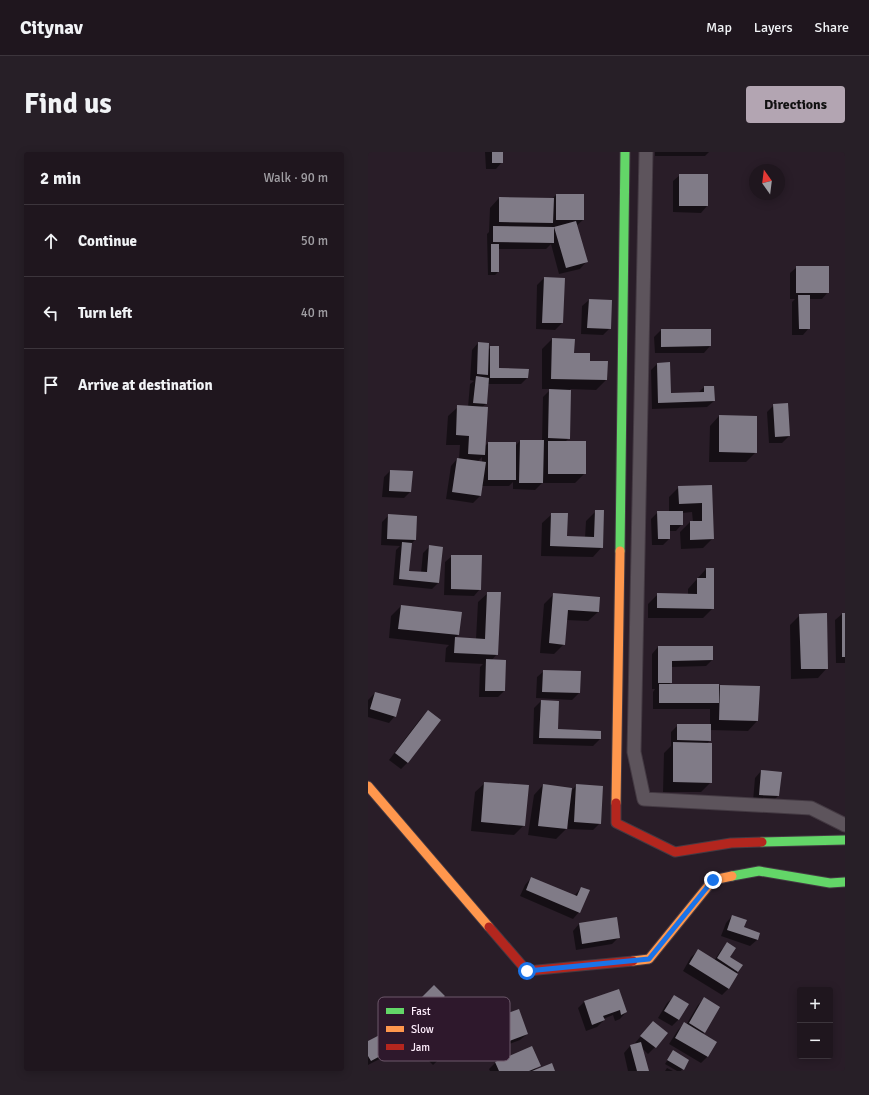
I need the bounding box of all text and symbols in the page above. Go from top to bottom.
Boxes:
text: Citynav [20,16,83,40]
text: Map [706,19,732,36]
text: Layers [754,19,793,36]
text: Share [815,19,849,36]
button: Directions [746,86,845,123]
text: Find us [24,87,112,121]
north arrow [749,164,785,200]
text: 2 min [40,168,81,189]
text: Walk · 90 m [264,170,328,186]
icon: ahead [40,230,62,252]
text: Continue [78,232,137,250]
text: 50 m [301,233,328,249]
icon: left [40,302,62,324]
text: Turn left [78,304,132,322]
text: 40 m [301,305,328,321]
icon: arrive [40,374,62,396]
text: Arrive at destination [78,376,213,394]
route end [704,871,722,889]
route start [518,962,536,980]
map controls [797,987,833,1059]
button: + [797,987,833,1023]
legend [378,997,510,1061]
text: Fast [411,1005,431,1018]
text: Slow [411,1023,434,1036]
button: − [797,1023,833,1059]
text: Jam [411,1041,430,1054]

